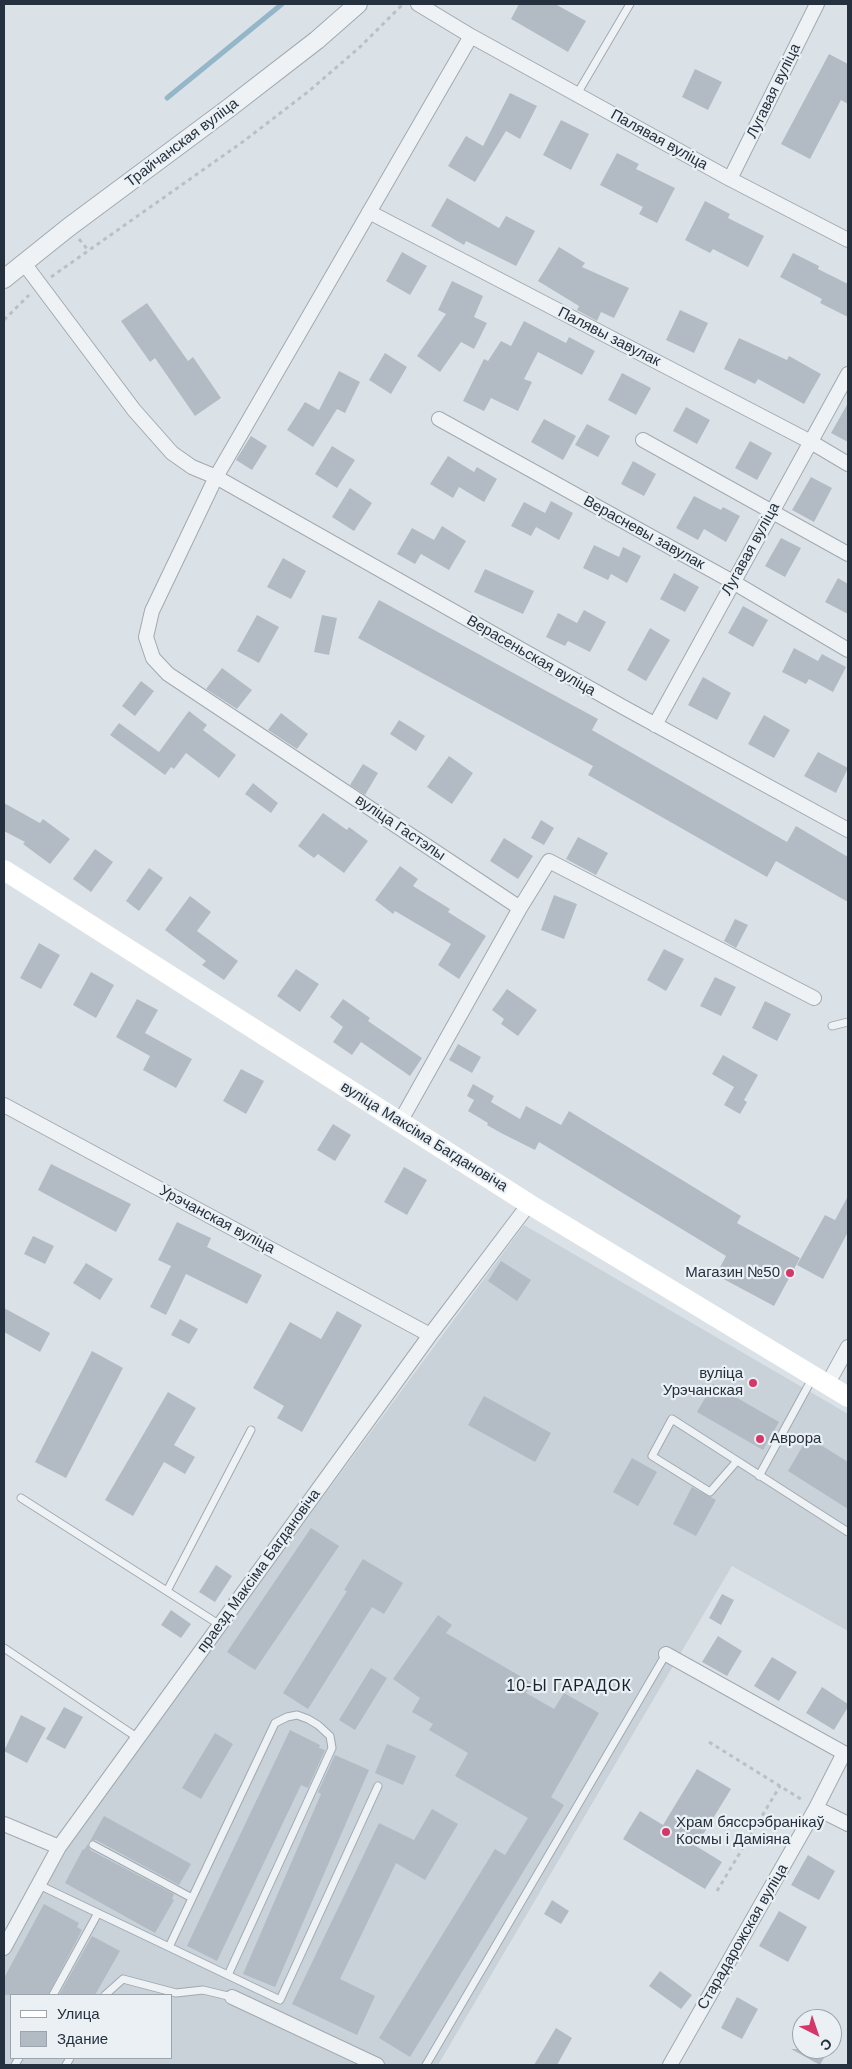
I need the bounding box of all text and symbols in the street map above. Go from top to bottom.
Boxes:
street label: Лугавая вуліца [743,41,805,141]
street label: Трайчанская вуліца [122,95,242,191]
street label: Палявая вуліца [607,106,711,174]
street label: Палявы завулак [555,303,663,371]
street label: Верасневы завулак [580,492,708,574]
street label: Лугавая вуліца [718,499,784,599]
street label: Верасеньская вуліца [463,612,599,700]
street label: вуліца Гастэлы [352,791,448,865]
street label: вуліца Максіма Багдановіча [337,1078,511,1196]
street label: Урэчанская вуліца [156,1182,278,1258]
place label: Магазин №50 [685,1264,780,1282]
marker: Магазин №50 [784,1267,796,1279]
place label: вуліца Урэчанская [663,1365,743,1400]
marker: вуліца Урэчанская [747,1377,759,1389]
place label: Аврора [770,1430,821,1448]
marker: Аврора [754,1433,766,1445]
street label: праезд Максіма Багдановіча [194,1486,324,1656]
district label: 10-Ы ГАРАДОК [505,1677,633,1697]
place label: Храм бяссрэбранікаў Космы і Даміяна [676,1814,824,1849]
marker: Храм бяссрэбранікаў Космы і Даміяна [660,1826,672,1838]
street label: Старадарожская вуліца [694,1861,792,2013]
legend [10,1994,172,2059]
text: Улица [57,2005,100,2022]
north arrow [792,2009,842,2059]
text: Здание [57,2030,108,2047]
text: С [817,2035,835,2054]

